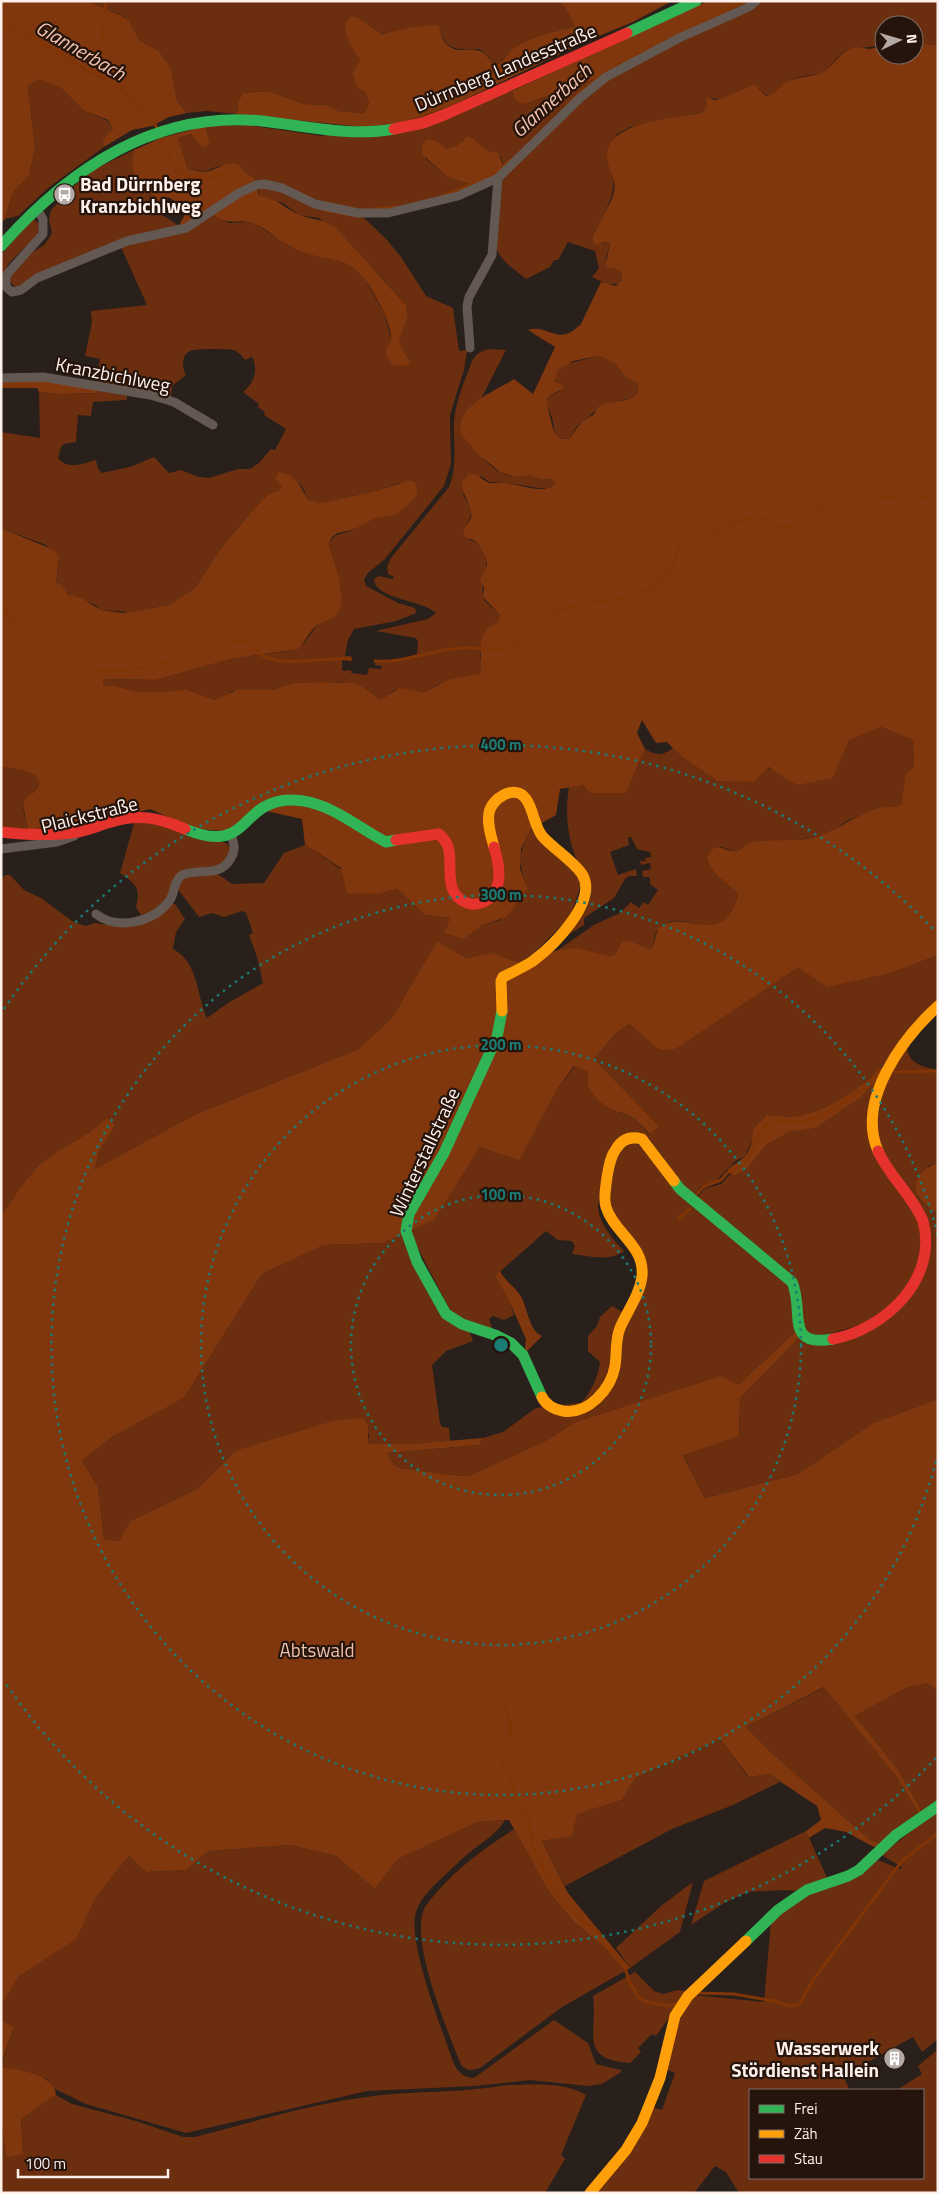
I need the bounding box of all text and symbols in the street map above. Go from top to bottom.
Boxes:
water label: Glannerbach [30,12,133,89]
north arrow [874,15,924,65]
street label: Dürrnberg Landesstraße [410,16,600,118]
text: N [902,33,923,45]
water label: Glannerbach [504,55,599,145]
place label: Bad Dürrnberg Kranzbichlweg [80,169,201,220]
bus stop icon: Bad Dürrnberg Kranzbichlweg [52,182,76,206]
street label: Kranzbichlweg [53,349,173,399]
text: 400 m [480,733,522,756]
street label: Plaickstraße [38,788,140,840]
text: 300 m [480,883,522,906]
text: 200 m [480,1033,522,1056]
street label: Winterstallstraße [381,1082,467,1222]
text: 100 m [480,1183,522,1206]
centre of rings [492,1336,510,1354]
park label: Abtswald [279,1635,355,1664]
place label: Wasserwerk Stördienst Hallein [731,2033,879,2084]
building icon: Wasserwerk Stördienst Hallein [883,2046,907,2070]
legend [749,2089,924,2179]
text: Frei [794,2097,817,2120]
text: Zäh [794,2122,818,2145]
scale bar [18,2146,168,2178]
text: Stau [794,2147,823,2170]
text: 100 m [25,2152,66,2175]

